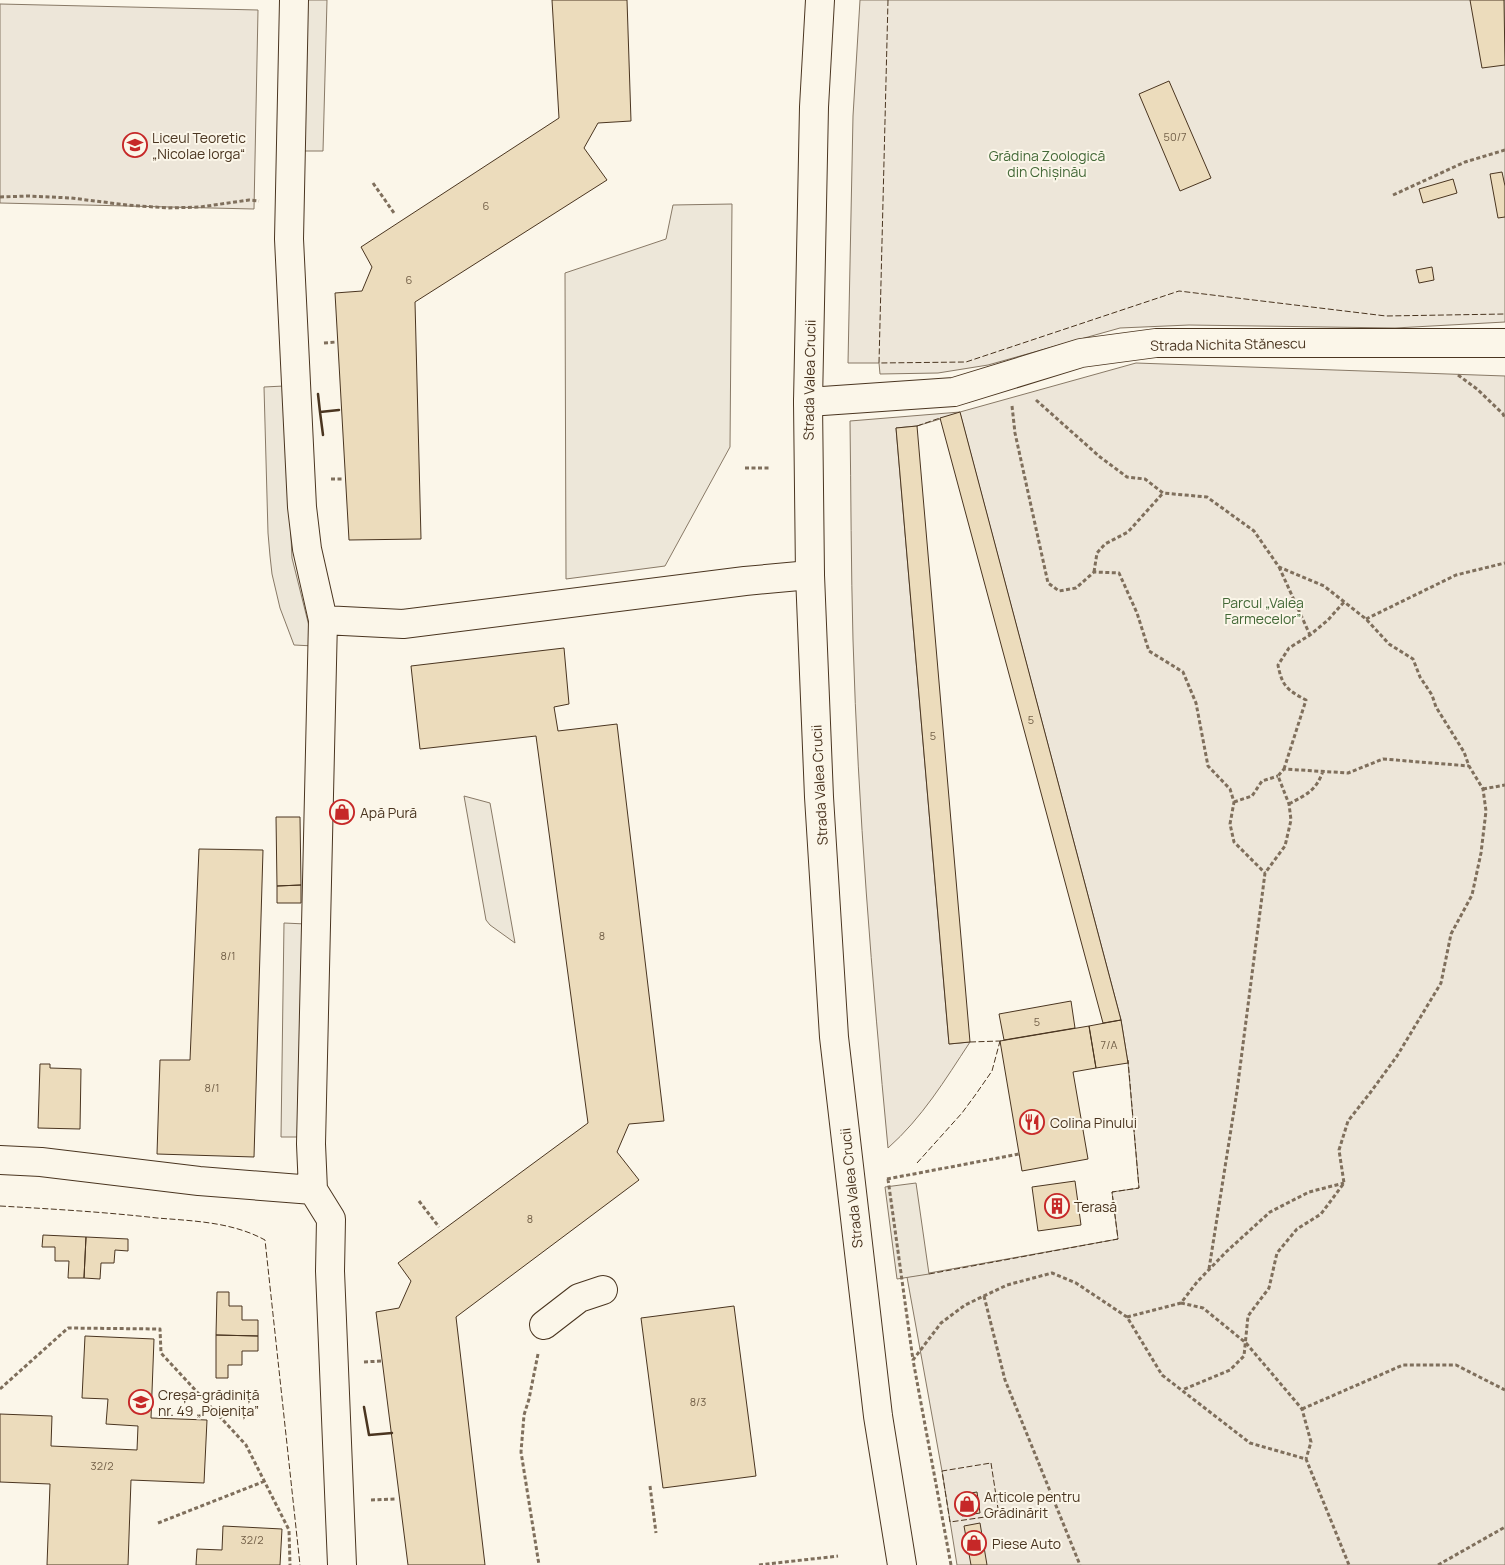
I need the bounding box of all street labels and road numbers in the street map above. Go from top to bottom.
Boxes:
street label: Strada Valea Crucii [798,320,820,440]
street label: Strada Nichita Stănescu [1150,333,1306,355]
street label: Strada Valea Crucii [806,724,832,846]
street label: Strada Valea Crucii [835,1127,867,1249]

